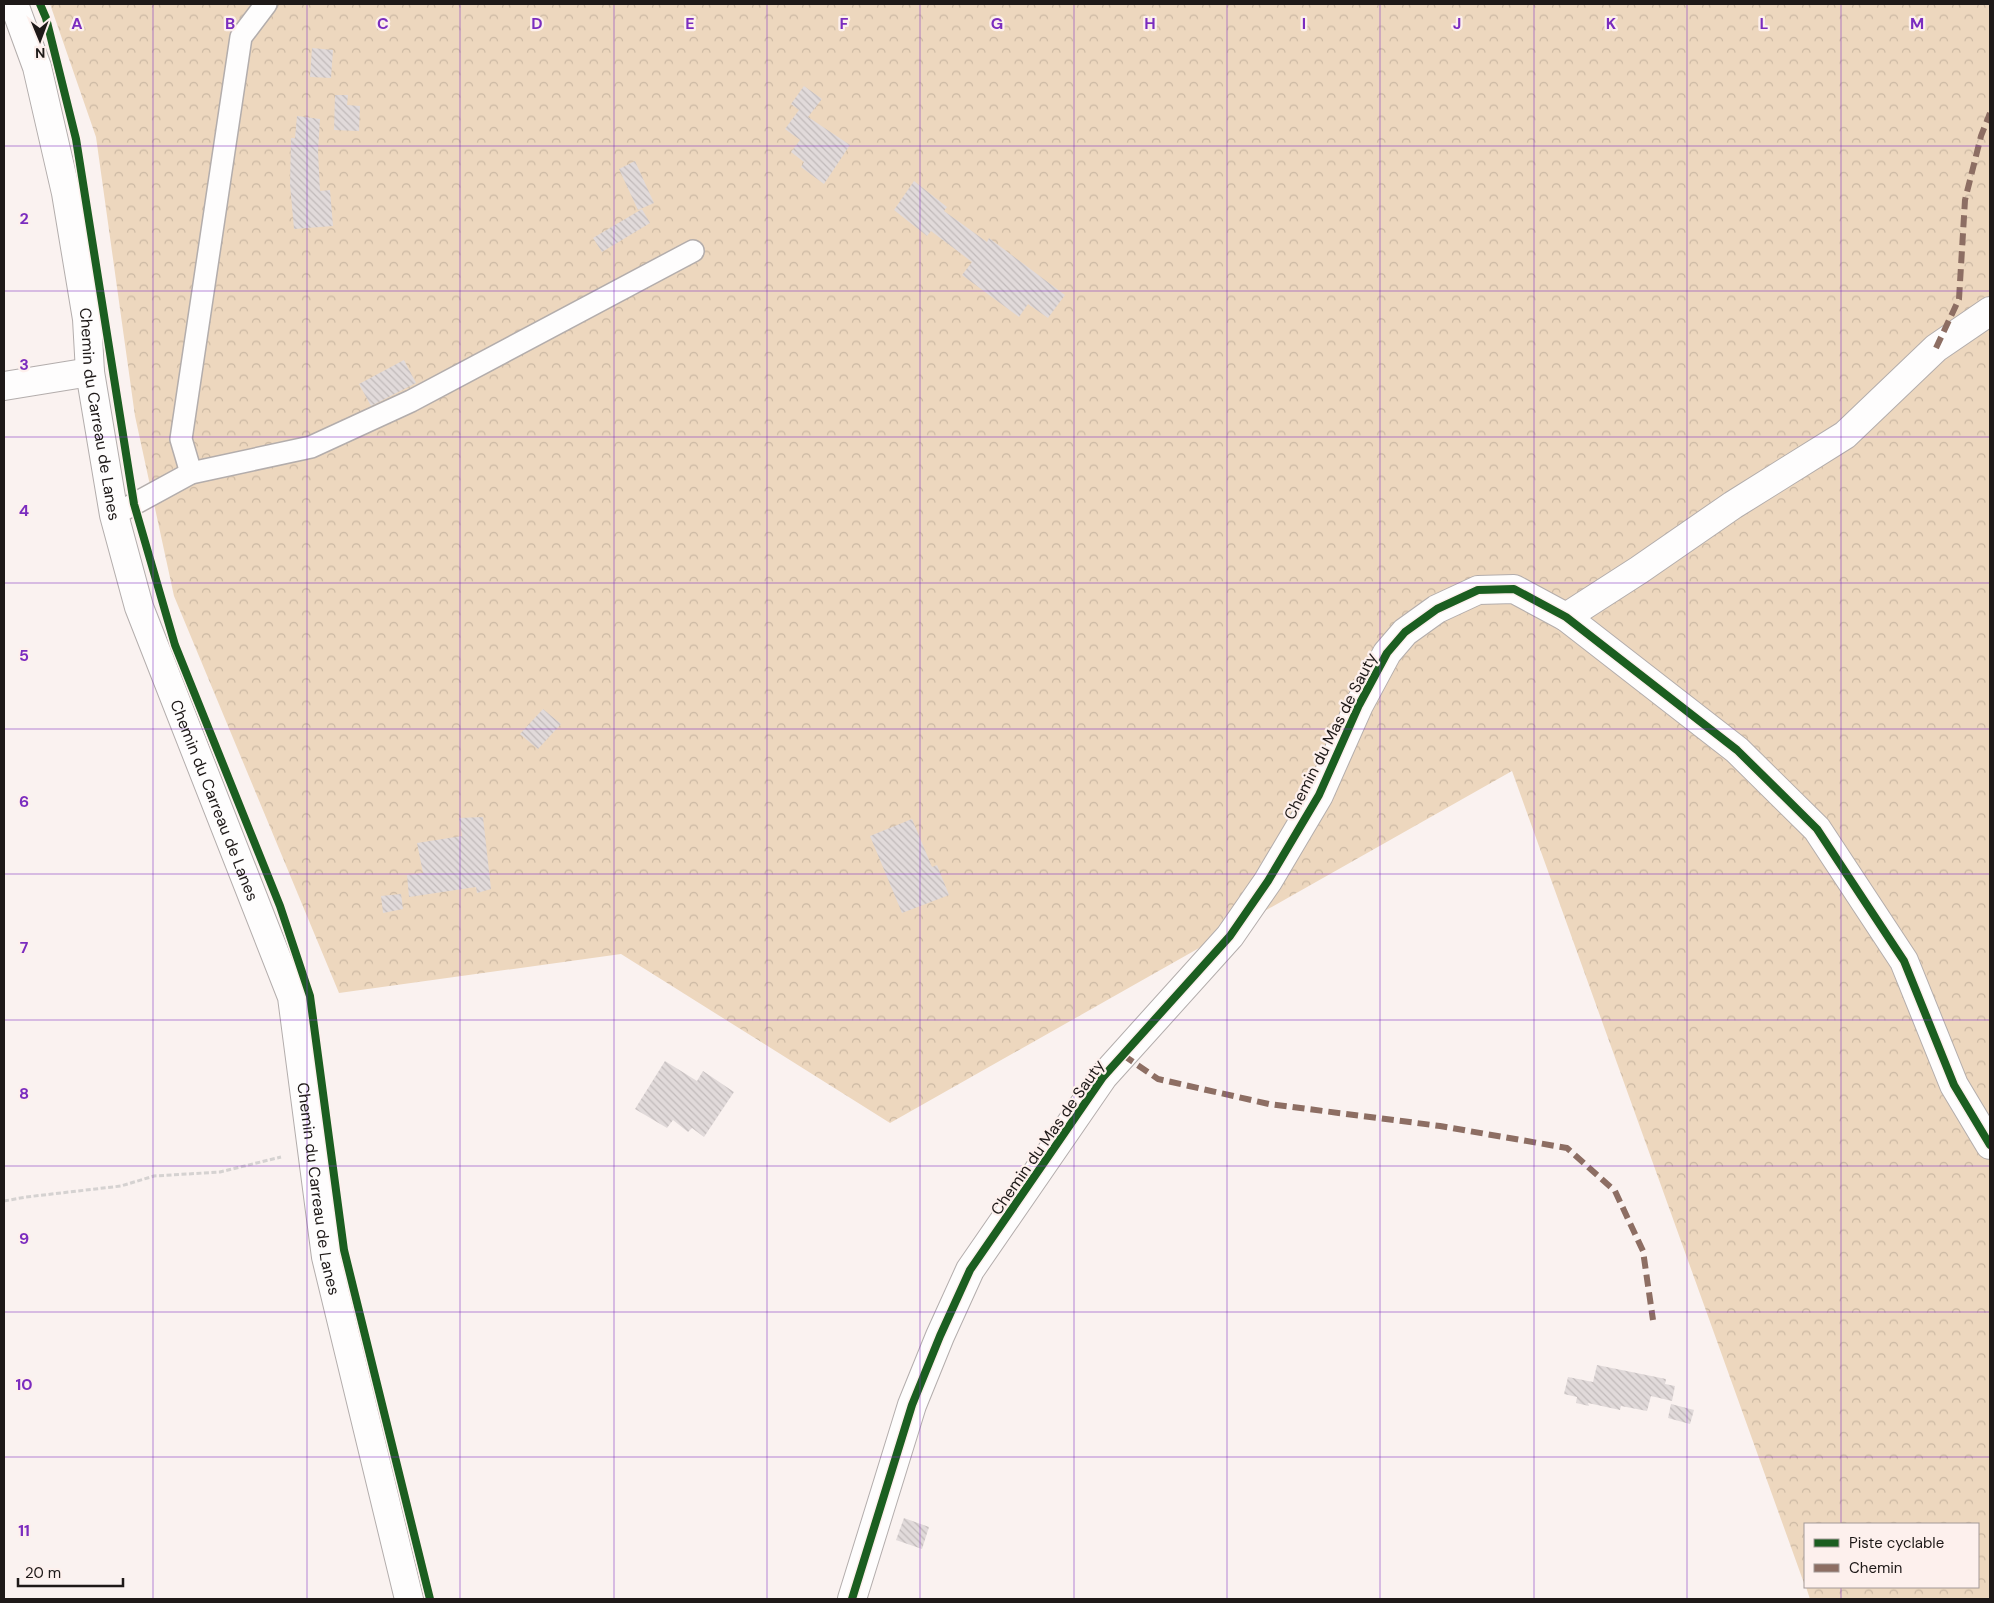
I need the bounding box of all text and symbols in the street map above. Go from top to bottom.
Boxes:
text: A [71,13,83,34]
text: B [225,13,235,34]
text: C [377,13,389,34]
text: D [531,13,543,34]
text: E [685,13,695,34]
text: F [840,13,849,34]
text: G [991,13,1003,34]
text: H [1144,13,1156,34]
text: I [1302,13,1306,34]
text: J [1453,13,1461,34]
text: K [1606,13,1617,34]
text: L [1760,13,1769,34]
text: M [1910,13,1924,34]
north arrow [15,15,65,65]
text: N [35,44,45,62]
text: 2 [19,208,29,229]
street label: Chemin du Carreau de Lanes [74,306,125,523]
text: 3 [19,354,29,375]
text: 4 [19,500,29,521]
text: 5 [19,645,29,666]
street label: Chemin du Mas de Sauty [1279,649,1382,823]
street label: Chemin du Carreau de Lanes [165,697,263,904]
text: 6 [19,791,29,812]
text: 7 [20,937,29,958]
street label: Chemin du Mas de Sauty [986,1055,1109,1219]
street label: Chemin du Carreau de Lanes [292,1081,345,1297]
text: 8 [19,1083,29,1104]
text: 9 [19,1228,29,1249]
text: 10 [15,1374,33,1395]
text: 11 [18,1520,30,1541]
legend [1804,1523,1979,1588]
text: Piste cyclable [1849,1533,1944,1553]
scale bar [18,1556,122,1588]
text: Chemin [1849,1558,1902,1578]
text: 20 m [25,1563,61,1583]

